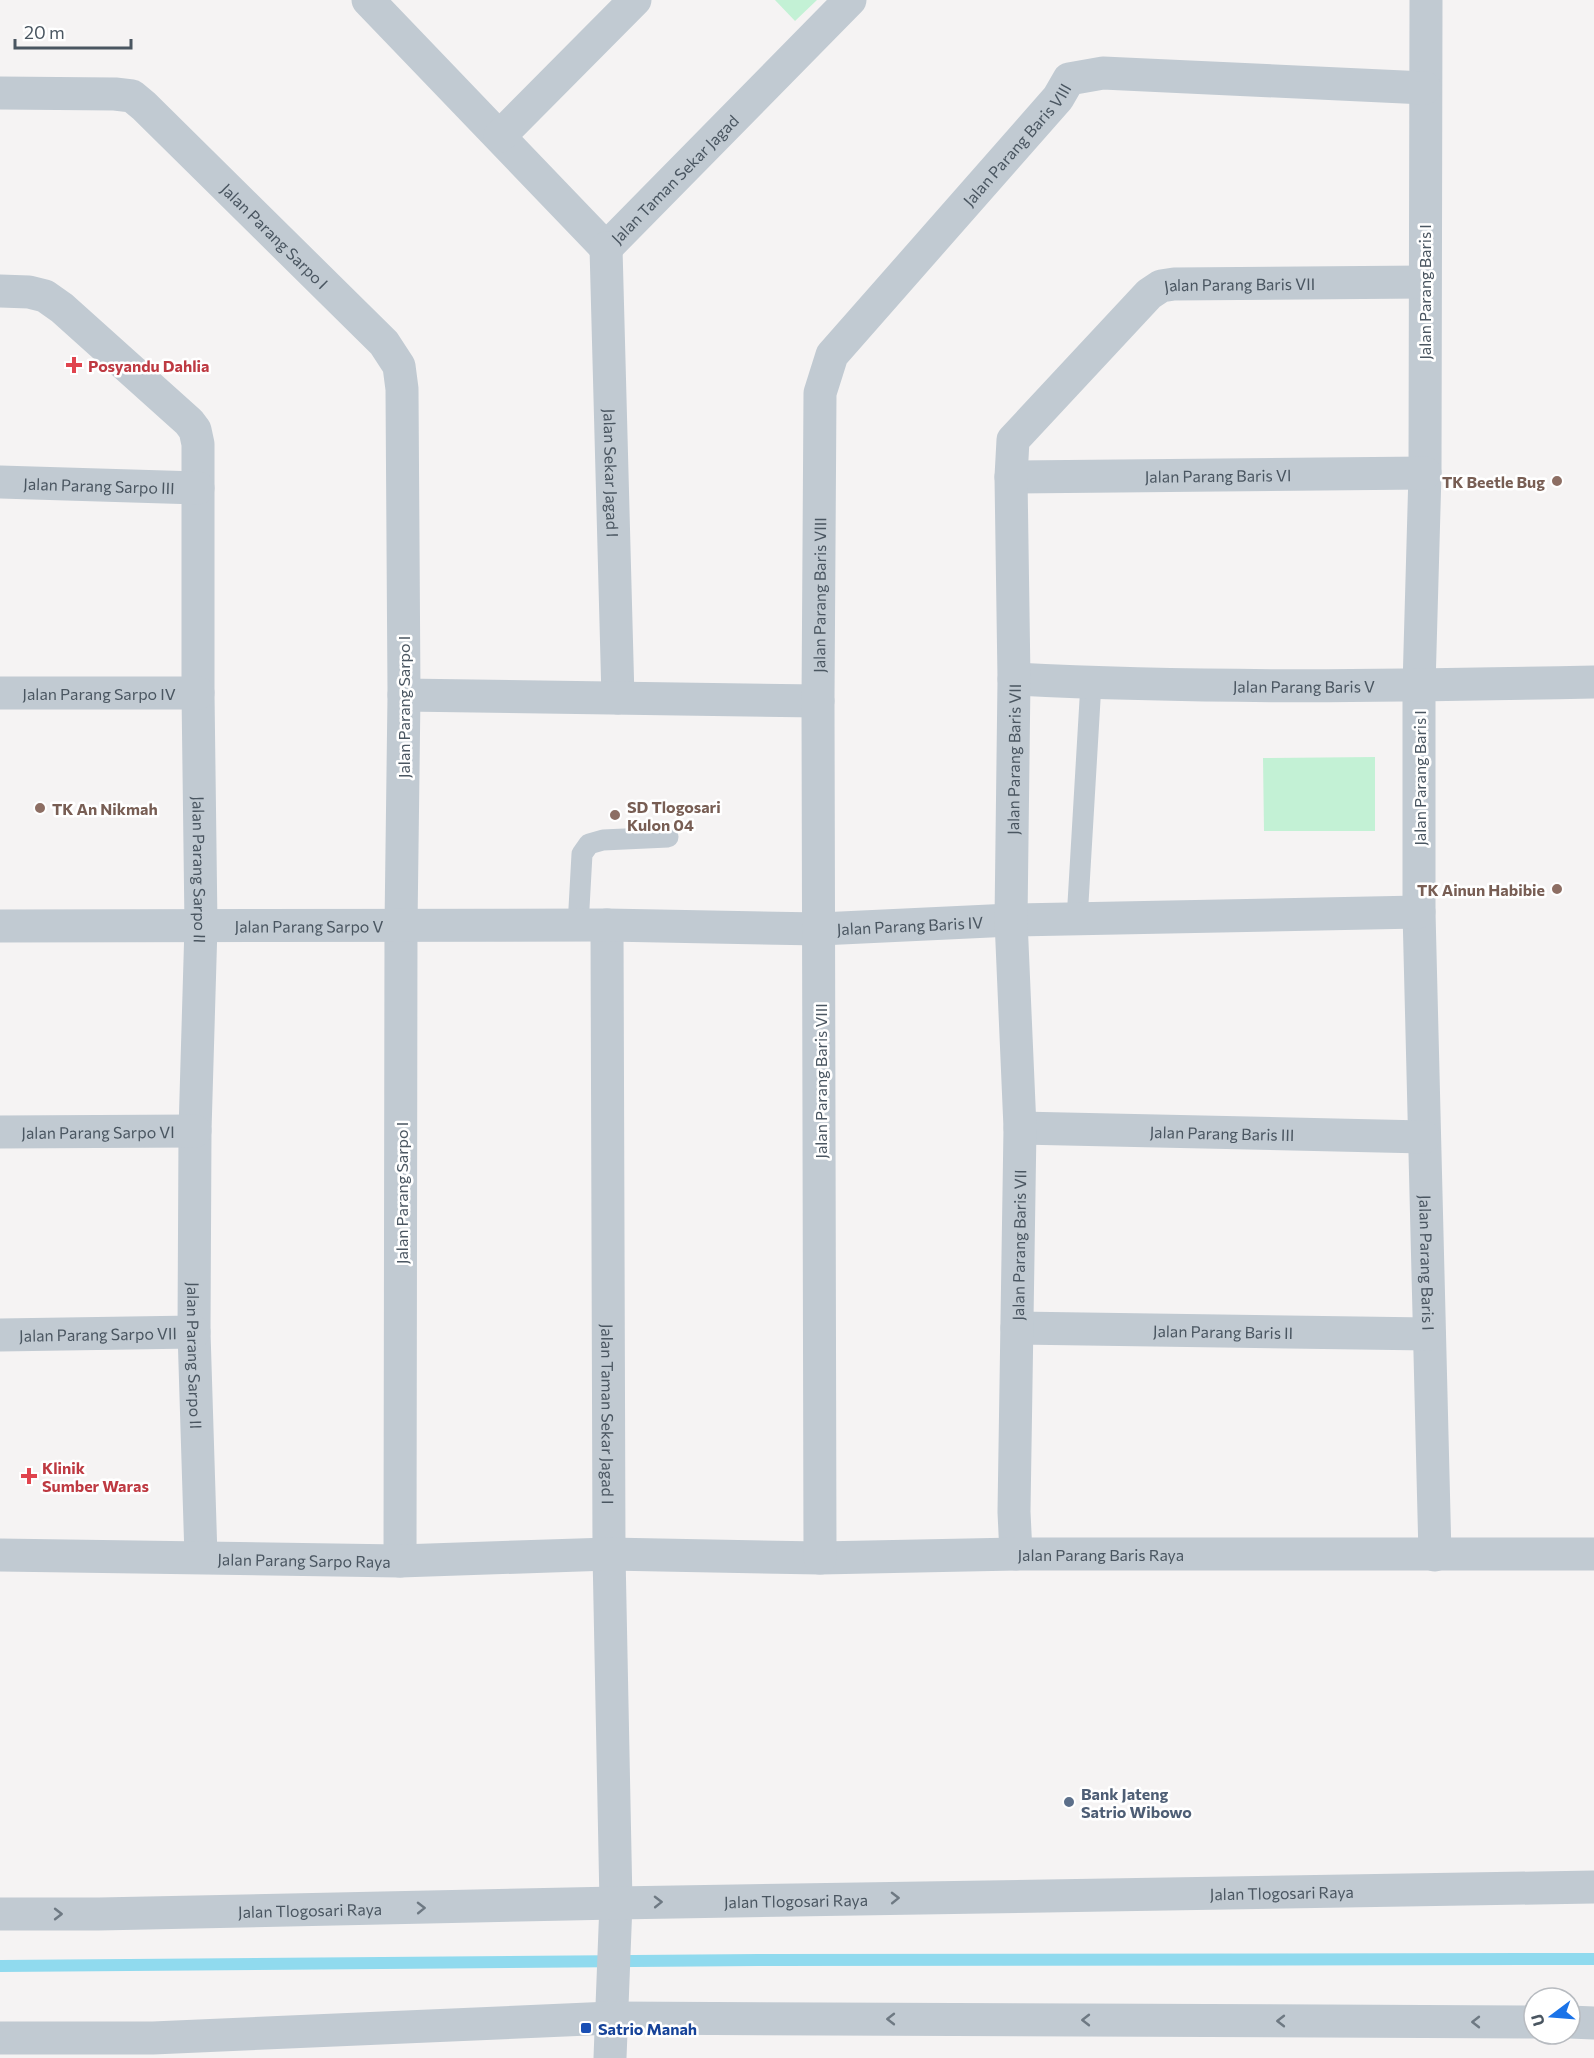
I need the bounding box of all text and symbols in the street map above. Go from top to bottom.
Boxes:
scale bar [15,12,130,50]
text: 20 m [24,21,65,43]
street label: Jalan Parang Baris VIII [958,80,1074,209]
street label: Jalan Taman Sekar Jagad [607,110,742,247]
street label: Jalan Parang Sarpo I [218,179,332,292]
street label: Jalan Parang Baris I [1415,224,1434,360]
street label: Jalan Parang Baris VII [1163,273,1315,295]
marker: Posyandu Dahlia [65,356,83,374]
place label: Posyandu Dahlia [88,356,209,375]
street label: Jalan Sekar Jagad I [601,408,623,538]
street label: Jalan Parang Baris VI [1145,465,1291,485]
place label: TK Beetle Bug [1442,472,1545,491]
street label: Jalan Parang Sarpo III [23,473,175,497]
marker: TK Beetle Bug [1550,474,1564,488]
street label: Jalan Parang Baris VIII [809,517,829,673]
street label: Jalan Parang Sarpo I [394,636,413,778]
street label: Jalan Parang Baris V [1233,676,1375,695]
street label: Jalan Parang Sarpo IV [22,684,176,703]
street label: Jalan Parang Baris VII [1003,684,1023,835]
street label: Jalan Parang Baris I [1410,710,1429,846]
street label: Jalan Parang Sarpo II [190,796,211,943]
place label: SD Tlogosari Kulon 04 [627,797,721,834]
place label: TK An Nikmah [52,799,158,818]
marker: TK An Nikmah [33,801,47,815]
marker: SD Tlogosari Kulon 04 [608,808,622,822]
place label: TK Ainun Habibie [1417,880,1545,899]
marker: TK Ainun Habibie [1550,882,1564,896]
street label: Jalan Parang Baris IV [836,912,984,938]
street label: Jalan Parang Sarpo V [234,916,384,935]
street label: Jalan Parang Baris VIII [811,1003,830,1159]
street label: Jalan Parang Baris III [1149,1121,1295,1144]
street label: Jalan Parang Sarpo VI [21,1122,175,1141]
street label: Jalan Parang Sarpo I [392,1122,411,1264]
street label: Jalan Parang Baris VII [1007,1169,1029,1321]
street label: Jalan Parang Baris I [1417,1195,1439,1331]
street label: Jalan Parang Sarpo II [184,1282,207,1429]
street label: Jalan Parang Baris II [1153,1320,1293,1342]
street label: Jalan Parang Sarpo VII [19,1323,177,1344]
street label: Jalan Taman Sekar Jagad I [599,1324,618,1504]
place label: Klinik Sumber Waras [42,1458,149,1495]
marker: Klinik Sumber Waras [20,1467,38,1485]
street label: Jalan Parang Baris Raya [1017,1545,1184,1564]
street label: Jalan Parang Sarpo Raya [217,1549,391,1570]
place label: Bank Jateng Satrio Wibowo [1081,1784,1192,1821]
marker: Bank Jateng Satrio Wibowo [1062,1795,1076,1809]
street label: Jalan Tlogosari Raya [1210,1881,1354,1903]
street label: Jalan Tlogosari Raya [724,1889,868,1911]
one-way arrow [891,1892,900,1905]
one-way arrow [654,1896,663,1908]
street label: Jalan Tlogosari Raya [238,1898,382,1921]
one-way arrow [417,1902,426,1914]
one-way arrow [54,1908,63,1920]
north arrow [1522,1986,1582,2046]
text: U [1526,2012,1548,2028]
one-way arrow [886,2013,895,2025]
one-way arrow [1081,2014,1090,2026]
one-way arrow [1276,2015,1285,2027]
one-way arrow [1471,2016,1480,2028]
place label: Satrio Manah [598,2019,697,2038]
marker: Satrio Manah [579,2021,593,2035]

